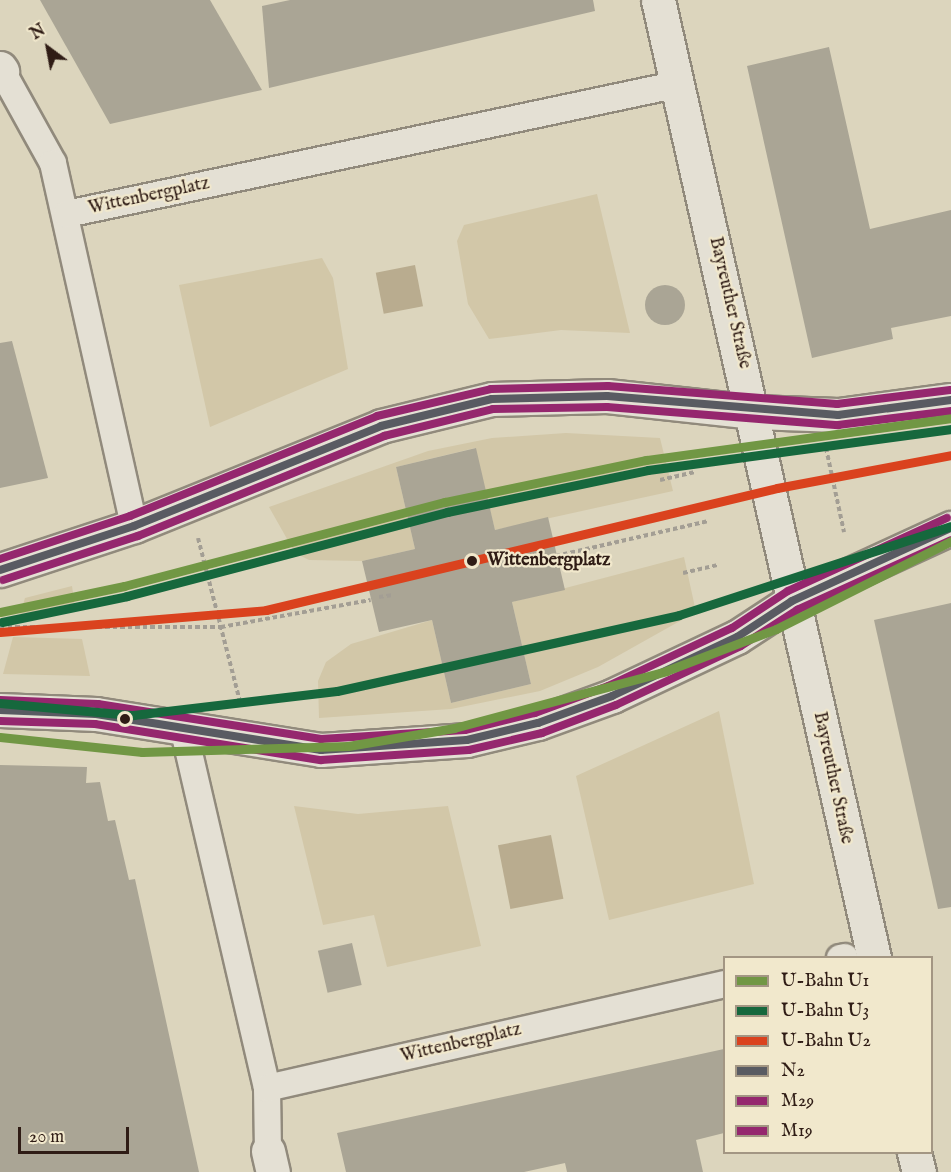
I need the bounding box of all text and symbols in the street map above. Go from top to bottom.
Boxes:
north arrow [18,18,78,78]
text: N [27,21,50,45]
street label: Wittenbergplatz [86,174,212,220]
street label: Bayreuther Straße [703,235,755,371]
place label: Wittenbergplatz [487,550,610,572]
marker: Wittenbergplatz [462,551,482,571]
street label: Bayreuther Straße [807,710,857,846]
unlabelled marker [119,713,131,725]
legend [723,956,933,1154]
text: U-Bahn U1 [781,970,869,993]
text: U-Bahn U3 [781,1000,869,1023]
street label: Wittenbergplatz [399,1020,523,1068]
text: U-Bahn U2 [781,1030,871,1053]
text: N2 [781,1060,805,1083]
text: M29 [781,1090,814,1113]
scale bar [21,1115,132,1153]
text: M19 [781,1120,813,1143]
text: 20 m [29,1126,64,1149]

